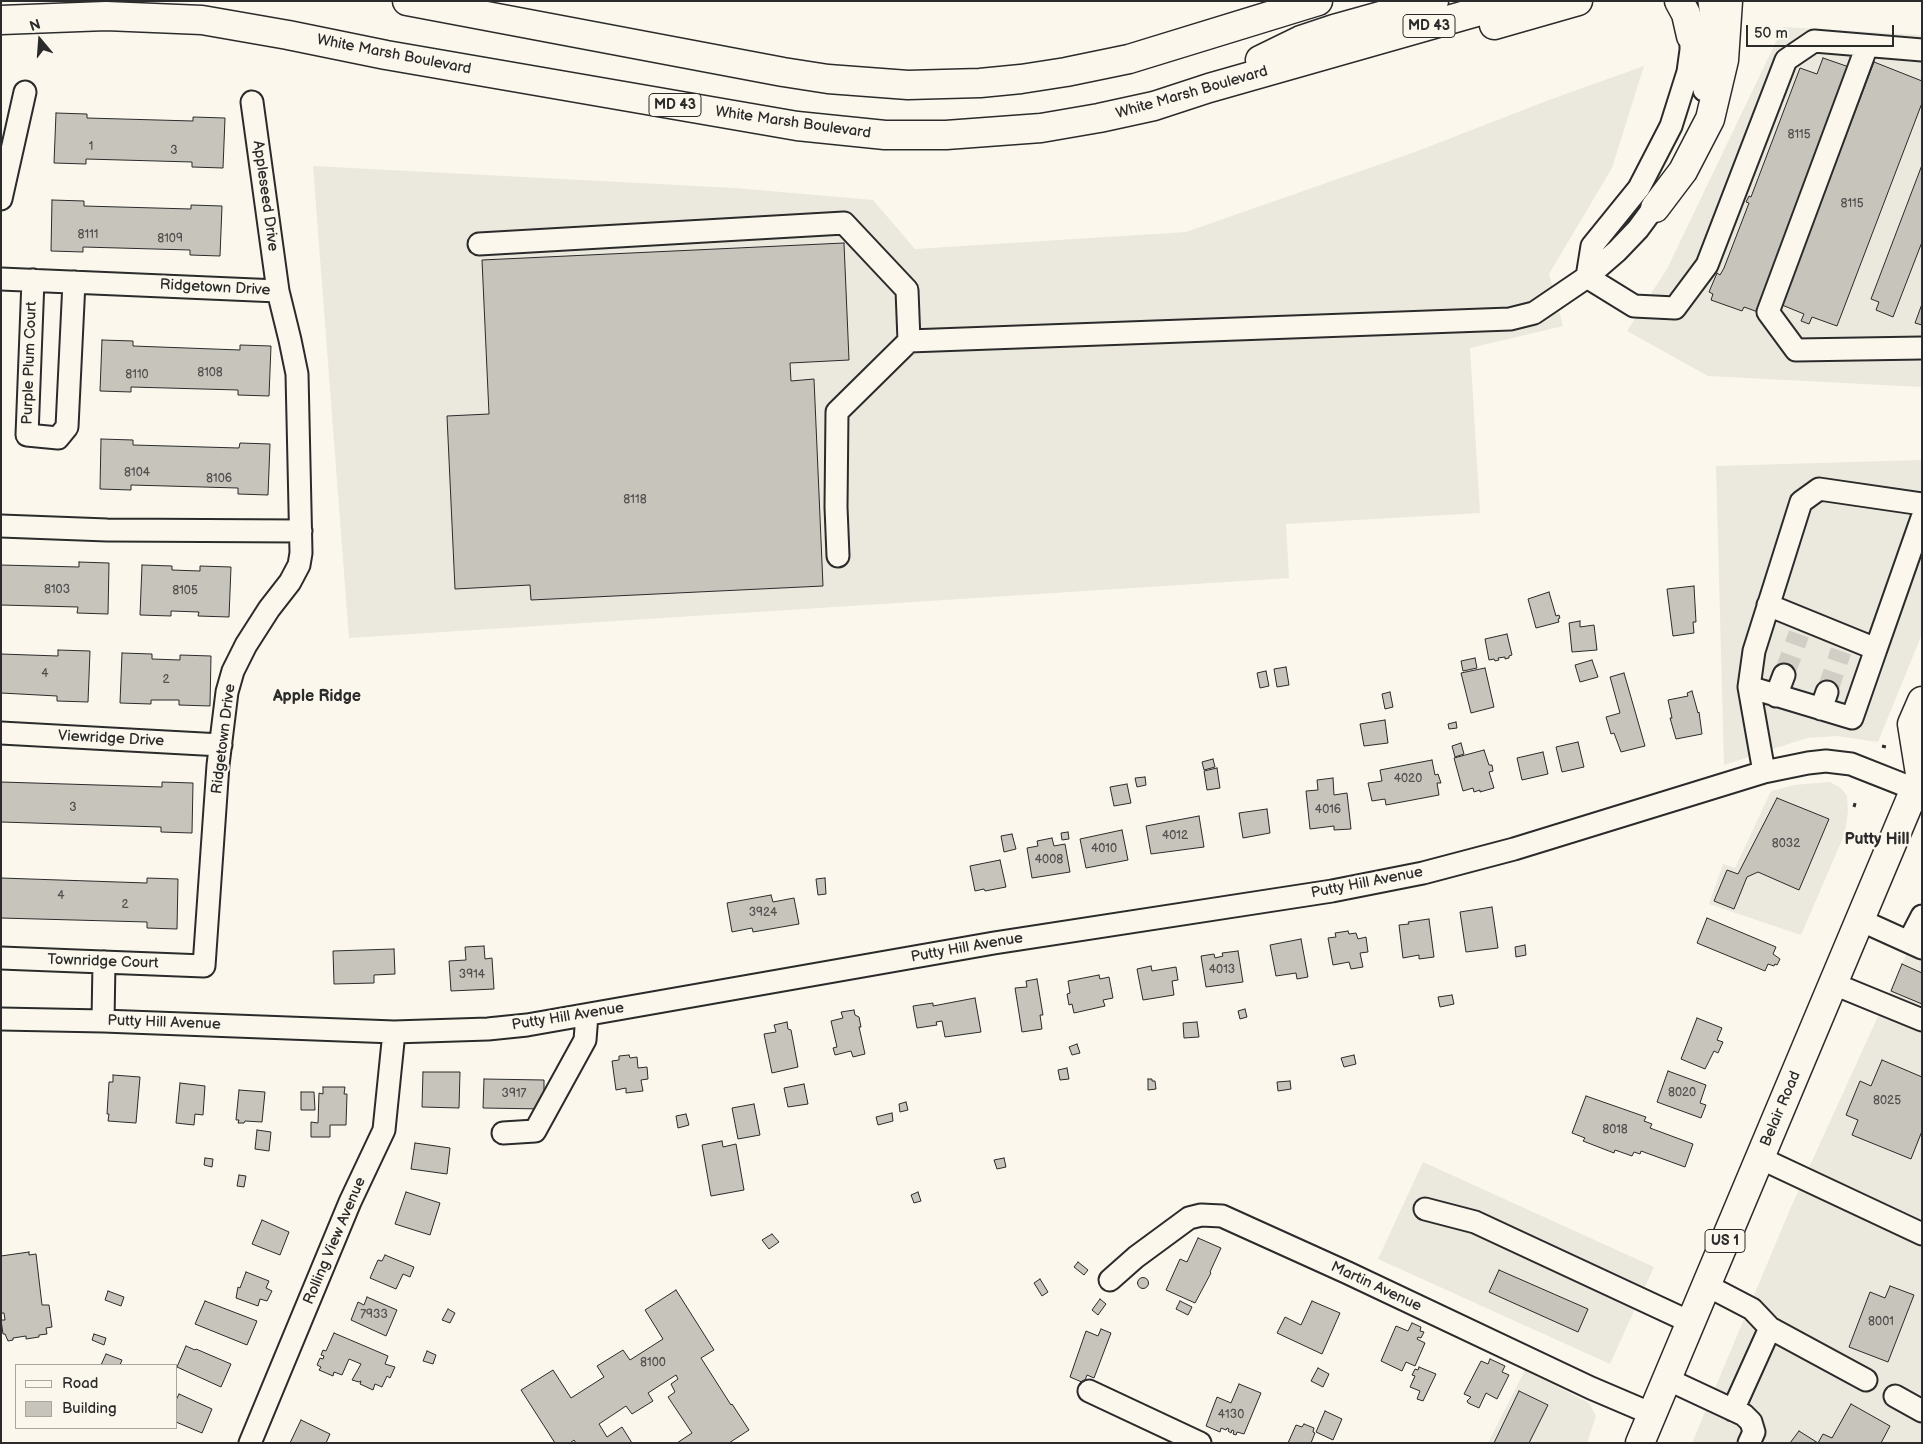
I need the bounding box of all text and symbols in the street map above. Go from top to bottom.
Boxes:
north arrow [15,15,65,65]
road number: MD 43 [1403,15,1455,38]
scale bar [1748,15,1896,47]
text: N [28,16,43,35]
text: 50 m [1754,24,1788,43]
street label: White Marsh Boulevard [315,31,473,79]
street label: White Marsh Boulevard [1114,63,1270,123]
road number: MD 43 [649,94,701,116]
street label: White Marsh Boulevard [714,103,872,143]
house number: 8115 [1787,128,1811,142]
street label: Appleseed Drive [248,139,282,253]
house number: 1 [89,140,93,154]
house number: 3 [170,144,178,158]
house number: 8115 [1840,197,1864,211]
house number: 8111 [78,228,98,242]
house number: 8109 [157,232,183,246]
street label: Ridgetown Drive [159,276,271,300]
street label: Purple Plum Court [19,301,41,425]
house number: 8108 [197,366,223,380]
house number: 8110 [125,368,149,382]
house number: 8104 [124,466,150,480]
house number: 8106 [206,472,232,486]
house number: 8118 [623,493,647,507]
house number: 8103 [44,583,70,597]
house number: 8105 [172,584,198,598]
house number: 4 [41,667,49,681]
house number: 2 [162,673,170,687]
street label: Ridgetown Drive [208,683,240,795]
district label: Apple Ridge [273,687,361,707]
street label: Viewridge Drive [58,727,164,751]
house number: 4020 [1394,772,1422,786]
house number: 3 [69,801,77,815]
house number: 4016 [1315,803,1341,817]
house number: 4012 [1162,829,1188,843]
district label: Putty Hill [1844,830,1910,850]
house number: 8032 [1772,837,1800,851]
house number: 4010 [1091,842,1117,856]
house number: 4008 [1035,853,1063,867]
street label: Putty Hill Avenue [1310,863,1424,903]
house number: 4 [57,889,65,903]
house number: 2 [121,898,129,912]
house number: 3924 [749,906,777,920]
street label: Putty Hill Avenue [910,929,1024,967]
street label: Townridge Court [47,951,159,973]
house number: 4013 [1209,963,1235,977]
house number: 3914 [459,968,485,982]
street label: Putty Hill Avenue [511,999,625,1035]
street label: Putty Hill Avenue [107,1012,221,1034]
street label: Belair Road [1757,1069,1805,1149]
house number: 8020 [1668,1086,1696,1100]
house number: 3917 [502,1087,526,1101]
house number: 8025 [1873,1094,1901,1108]
house number: 8018 [1602,1123,1628,1137]
street label: Rolling View Avenue [300,1175,370,1307]
road number: US 1 [1705,1230,1745,1252]
street label: Martin Avenue [1328,1258,1424,1316]
house number: 7933 [360,1308,388,1322]
house number: 8001 [1868,1315,1894,1329]
house number: 8100 [640,1356,666,1370]
legend [15,1364,178,1429]
text: Road [62,1374,98,1393]
text: Building [62,1399,117,1418]
house number: 4130 [1218,1408,1244,1422]

